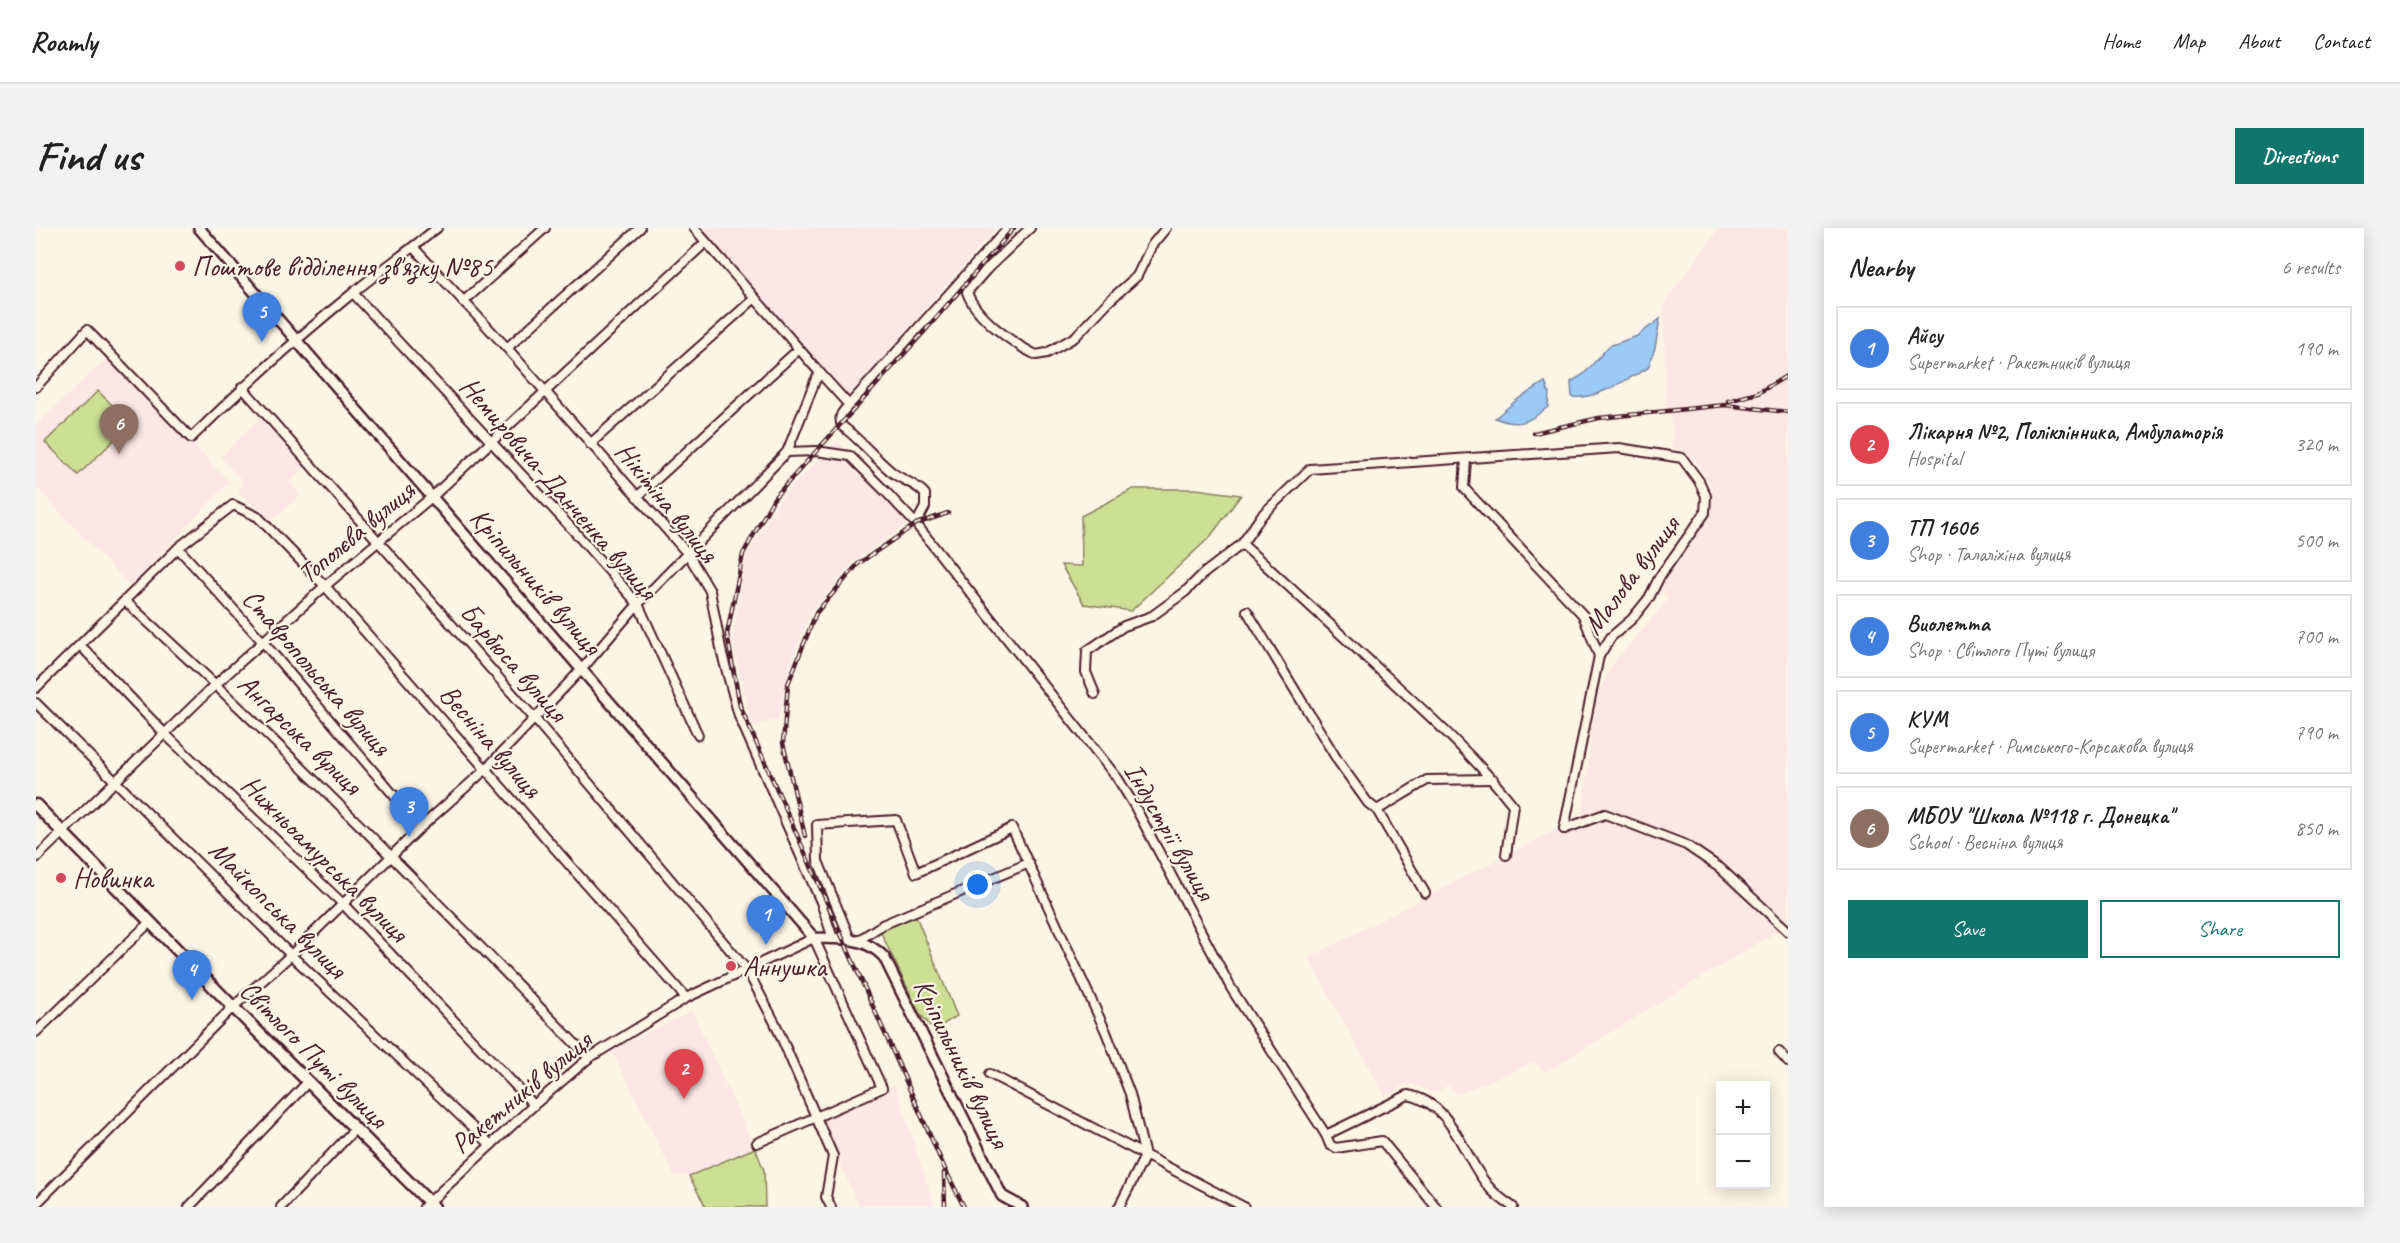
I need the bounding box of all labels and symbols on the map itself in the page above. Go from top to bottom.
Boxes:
place label: Поштове відділення зв'язку №85 [192,249,494,285]
marker: Поштове відділення зв'язку №85 [173,259,187,273]
pin: 5 [242,292,282,342]
street label: Немировича-Данченка вулиця [452,369,667,609]
pin: 6 [100,404,139,454]
street label: Нікітіна вулиця [608,435,727,570]
street label: Тополєва вулиця [290,472,422,591]
street label: Кріпильників вулиця [463,500,611,664]
street label: Малова вулиця [1575,507,1688,641]
street label: Ставропольська вулиця [235,581,400,763]
street label: Барбюса вулиця [453,595,577,731]
street label: Ангарська вулиця [231,666,371,803]
street label: Весніна вулиця [432,677,550,805]
street label: Індустрії вулиця [1117,756,1225,908]
street label: Нижньоамурська вулиця [234,767,417,950]
pin: 3 [390,788,428,837]
street label: Майкопська вулиця [202,833,356,987]
place label: Новинка [73,861,155,896]
your location [963,870,992,899]
marker: Новинка [54,871,68,885]
pin: 1 [746,896,786,945]
place label: Аннушка [743,949,828,984]
pin: 4 [172,950,212,1000]
marker: Аннушка [724,959,738,973]
street label: Світлого Путі вулиця [233,973,397,1137]
street label: Кріпильників вулиця [906,973,1019,1155]
street label: Ракетників вулиця [444,1021,600,1161]
pin: 2 [664,1050,704,1099]

